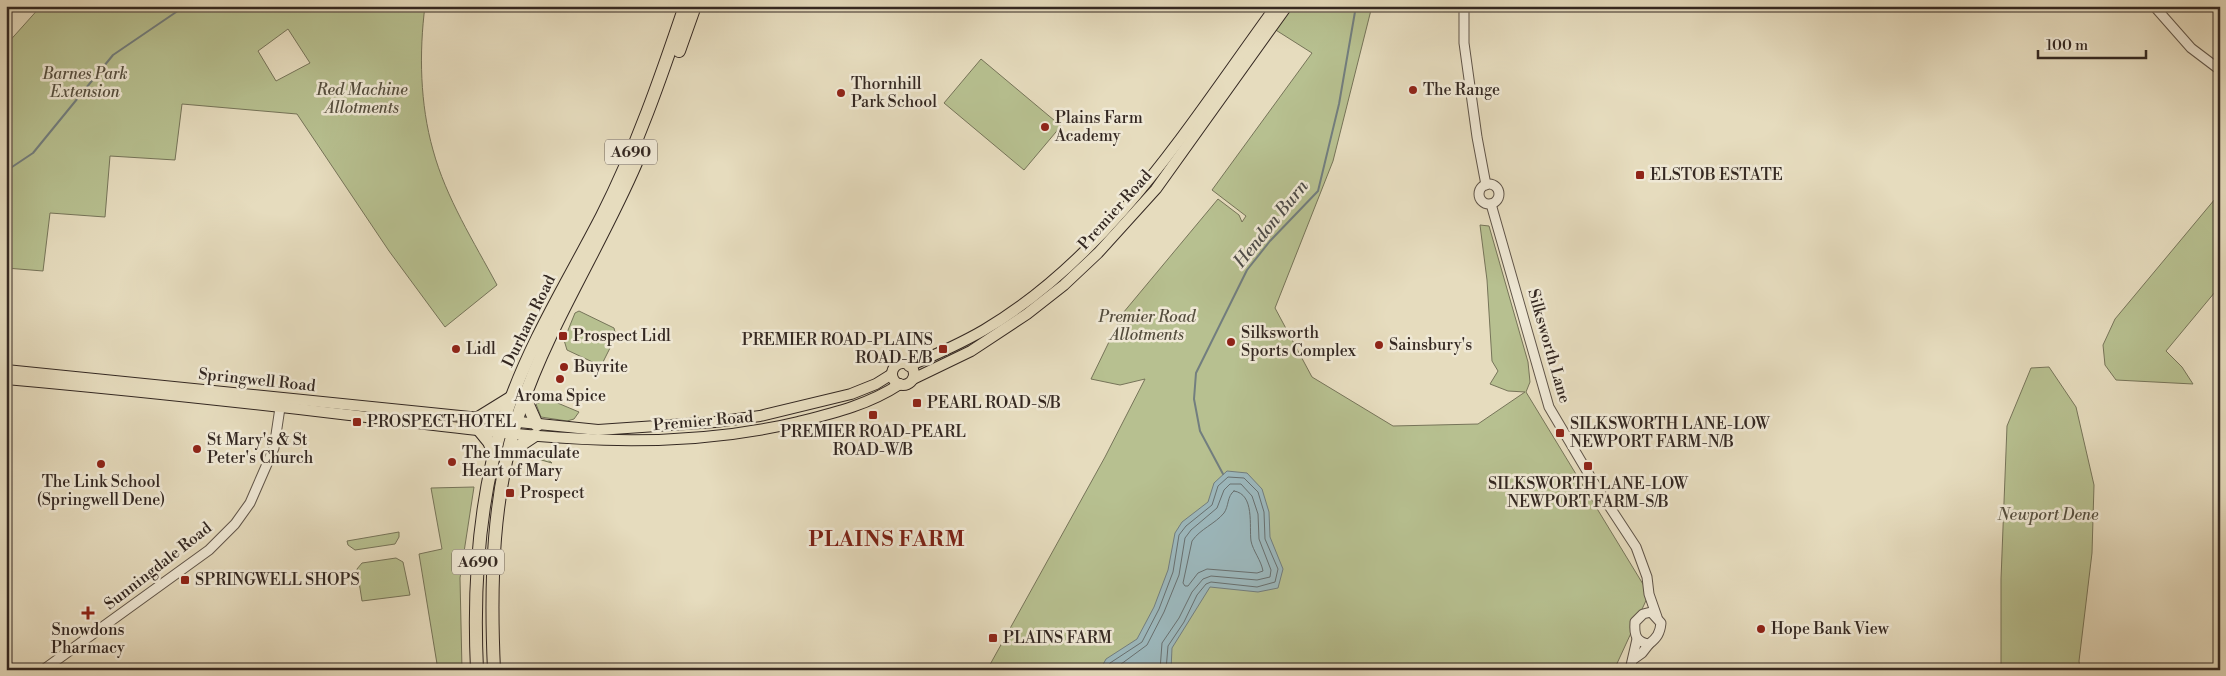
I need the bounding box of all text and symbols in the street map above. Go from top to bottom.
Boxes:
scale bar [2038,28,2146,60]
text: 100 m [2046,36,2088,55]
park label: Barnes Park Extension [41,64,128,102]
place label: Thornhill Park School [851,74,937,112]
park label: Red Machine Allotments [315,80,408,118]
place label: The Range [1423,80,1500,100]
marker: The Range [1407,84,1419,96]
marker: Thornhill Park School [835,87,847,99]
place label: Plains Farm Academy [1054,108,1143,146]
marker: Plains Farm Academy [1039,121,1051,133]
road number: A690 [605,140,657,164]
place label: ELSTOB ESTATE [1650,165,1783,185]
street label: Premier Road [1074,166,1156,254]
marker: ELSTOB ESTATE [1634,169,1646,181]
water label: Hendon Burn [1228,175,1314,273]
street label: Durham Road [498,272,560,370]
street label: Silksworth Lane [1523,287,1575,405]
park label: Premier Road Allotments [1097,307,1197,345]
place label: Silksworth Sports Complex [1241,323,1357,361]
place label: Prospect Lidl [573,326,671,346]
marker: Prospect Lidl [557,330,569,342]
place label: PREMIER ROAD-PLAINS ROAD-E/B [742,330,933,368]
place label: Sainsbury's [1389,335,1472,355]
marker: Silksworth Sports Complex [1225,336,1237,348]
place label: Lidl [466,339,496,359]
marker: Sainsbury's [1373,339,1385,351]
marker: Lidl [450,343,462,355]
marker: PREMIER ROAD-PLAINS ROAD-E/B [937,343,949,355]
place label: Buyrite [573,357,628,377]
marker: Buyrite [558,361,570,373]
street label: Springwell Road [197,364,317,396]
marker: Aroma Spice [554,373,566,385]
place label: Aroma Spice [513,386,606,406]
place label: PEARL ROAD-S/B [927,393,1061,413]
marker: PEARL ROAD-S/B [911,397,923,409]
street label: Premier Road [652,407,754,435]
marker: PREMIER ROAD-PEARL ROAD-W/B [867,409,879,421]
place label: PROSPECT HOTEL [367,412,517,432]
place label: SILKSWORTH LANE-LOW NEWPORT FARM-N/B [1570,414,1770,452]
marker: PROSPECT HOTEL [351,416,363,428]
place label: PREMIER ROAD-PEARL ROAD-W/B [780,422,966,460]
marker: SILKSWORTH LANE-LOW NEWPORT FARM-N/B [1554,427,1566,439]
place label: St Mary's & St Peter's Church [207,430,314,468]
marker: St Mary's & St Peter's Church [191,443,203,455]
place label: The Immaculate Heart of Mary [462,443,580,481]
marker: The Immaculate Heart of Mary [446,456,458,468]
marker: The Link School (Springwell Dene) [95,458,107,470]
marker: SILKSWORTH LANE-LOW NEWPORT FARM-S/B [1582,460,1594,472]
place label: The Link School (Springwell Dene) [37,472,165,510]
place label: SILKSWORTH LANE-LOW NEWPORT FARM-S/B [1488,474,1688,512]
place label: Prospect [520,483,585,503]
marker: Prospect [504,487,516,499]
park label: Newport Dene [1997,505,2099,525]
street label: Sunningdale Road [100,518,216,614]
district label: PLAINS FARM [809,527,965,553]
road number: A690 [452,550,504,574]
place label: SPRINGWELL SHOPS [195,570,360,590]
marker: SPRINGWELL SHOPS [179,574,191,586]
marker: Snowdons Pharmacy [82,607,94,619]
place label: Hope Bank View [1771,619,1890,639]
place label: Snowdons Pharmacy [51,620,125,658]
marker: Hope Bank View [1755,623,1767,635]
place label: PLAINS FARM [1003,628,1112,648]
marker: PLAINS FARM [987,632,999,644]

